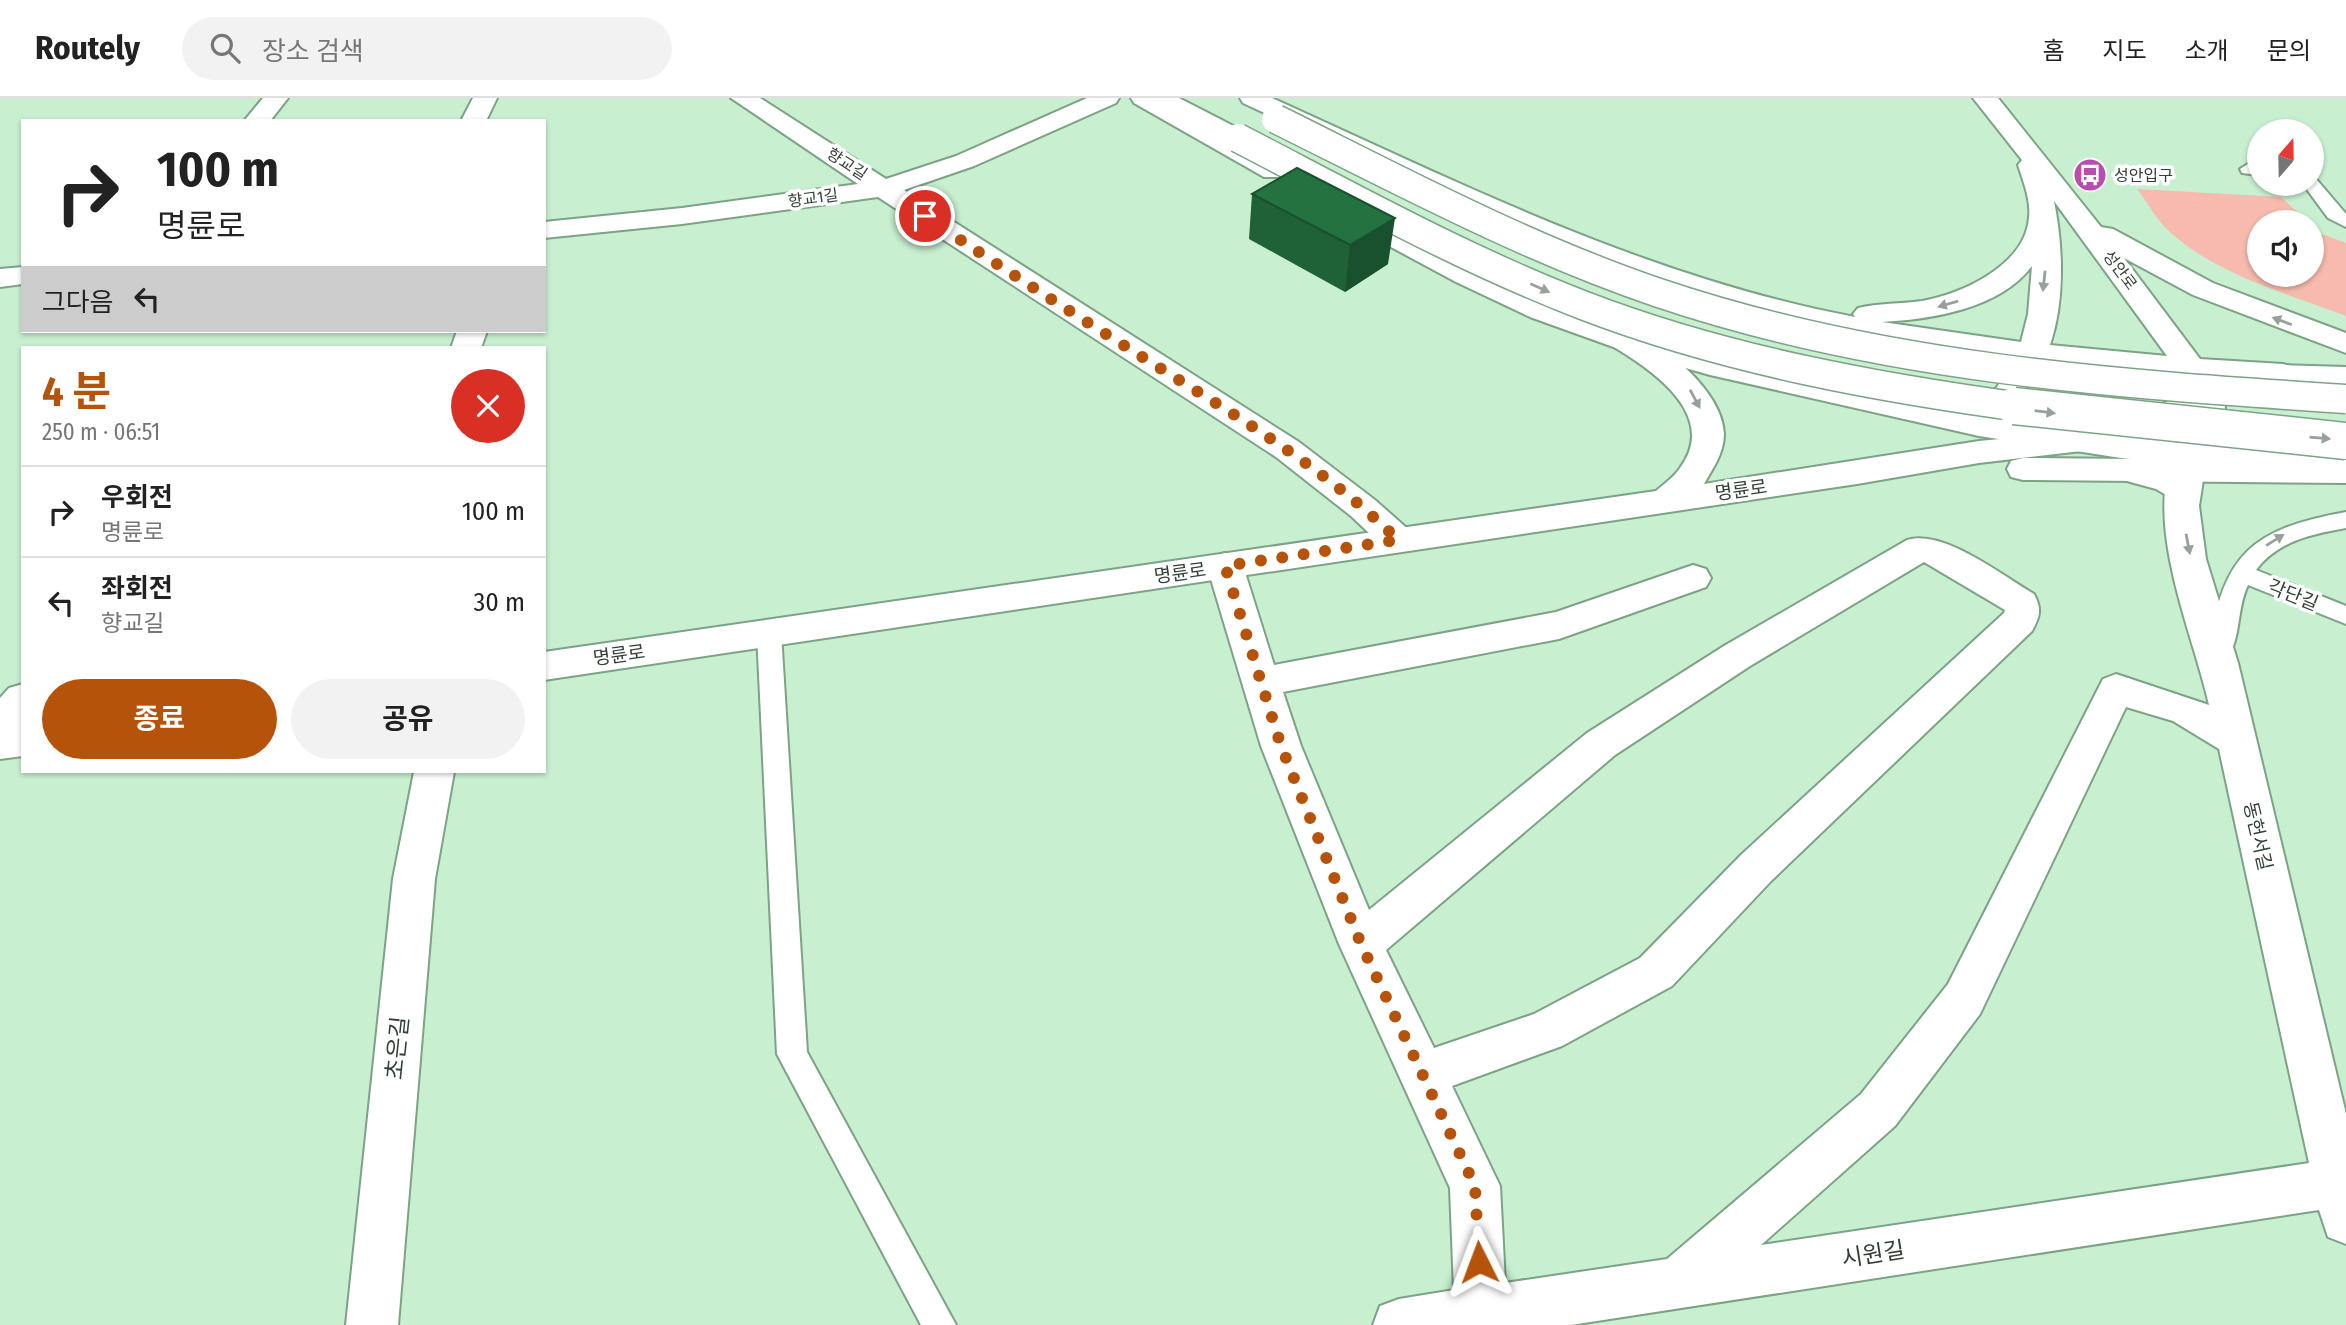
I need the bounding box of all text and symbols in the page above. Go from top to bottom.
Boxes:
search box [182,17,672,80]
text: Routely [35,28,140,68]
icon: search [206,29,244,67]
text: 장소 검색 [262,36,364,67]
text: 홈 [2042,37,2064,65]
text: 지도 [2102,37,2147,65]
text: 소개 [2185,37,2229,65]
text: 문의 [2267,37,2311,65]
north arrow [2247,119,2324,196]
map controls [2247,119,2324,287]
text: 100 m [157,140,279,199]
street label: 향교길 [823,144,871,184]
icon: right [42,147,133,238]
bus stop icon: 성안입구 [2071,156,2109,194]
place label: 성안입구 [2114,166,2173,185]
street label: 향교1길 [787,185,839,211]
pin [895,186,955,246]
icon: arrive [906,197,944,235]
text: 명륜로 [157,207,245,245]
button: sound [2247,210,2324,287]
street label: 성안로 [2099,247,2141,294]
one-way arrow [2038,270,2049,292]
icon: left [128,280,166,318]
one-way arrow [1530,282,1550,294]
text: 그다음 [42,287,114,318]
one-way arrow [1936,299,1958,310]
one-way arrow [2271,316,2292,327]
text: 4 분 [42,367,111,417]
button: close [451,369,525,443]
one-way arrow [1689,389,1701,409]
one-way arrow [2034,406,2056,417]
text: 250 m · 06:51 [42,418,160,446]
one-way arrow [2309,433,2331,444]
street label: 명륜로 [1713,475,1769,505]
text: 우회전 [101,482,173,513]
icon: right [42,493,80,531]
text: 100 m [462,496,525,527]
text: 명륜로 [101,518,164,546]
one-way arrow [2182,533,2193,555]
one-way arrow [2265,534,2285,547]
street label: 명륜로 [1152,558,1208,588]
text: 좌회전 [101,573,173,604]
street label: 각단길 [2264,575,2322,615]
icon: left [42,584,80,622]
text: 30 m [474,587,525,618]
text: 향교길 [101,609,164,637]
street label: 명륜로 [591,640,647,670]
button: 종료 [42,679,277,759]
button: 공유 [291,679,525,759]
street label: 동헌서길 [2239,799,2277,873]
street label: 초은길 [380,1015,414,1081]
position arrow [1442,1225,1516,1299]
street label: 시원길 [1839,1235,1907,1273]

